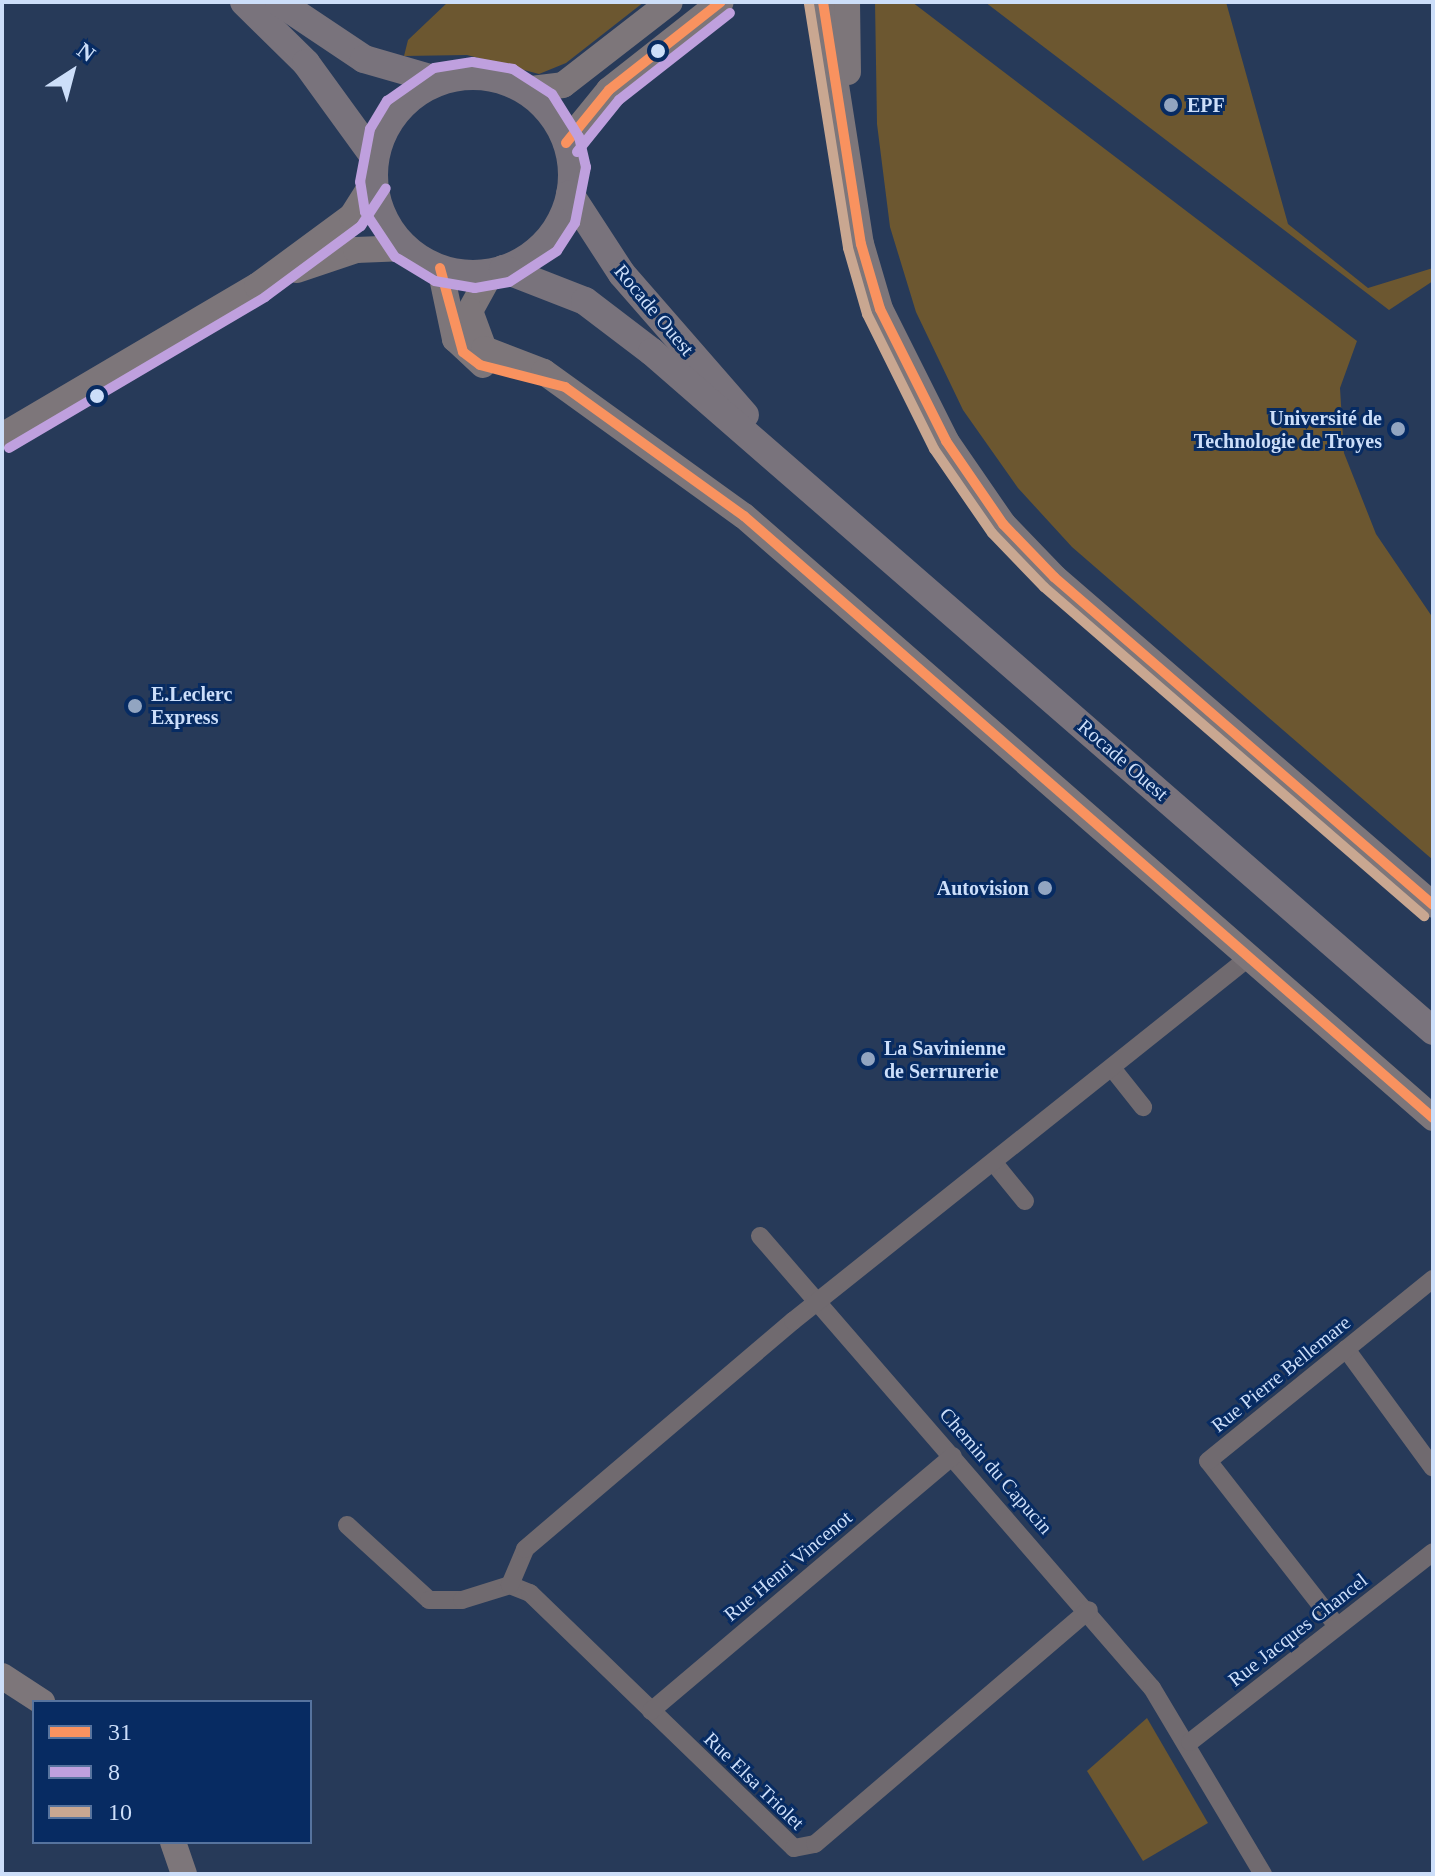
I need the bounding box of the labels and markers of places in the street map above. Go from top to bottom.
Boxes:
unlabelled marker [650,43,666,59]
place label: EPF [1187,93,1225,117]
marker: EPF [1162,96,1180,114]
unlabelled marker [89,388,105,404]
place label: Université de Technologie de Troyes [1193,406,1382,453]
marker: Université de Technologie de Troyes [1389,420,1407,438]
place label: E.Leclerc Express [151,682,232,729]
marker: E.Leclerc Express [126,697,144,715]
place label: Autovision [937,876,1029,900]
marker: Autovision [1036,879,1054,897]
place label: La Savinienne de Serrurerie [884,1036,1006,1083]
marker: La Savinienne de Serrurerie [859,1050,877,1068]

